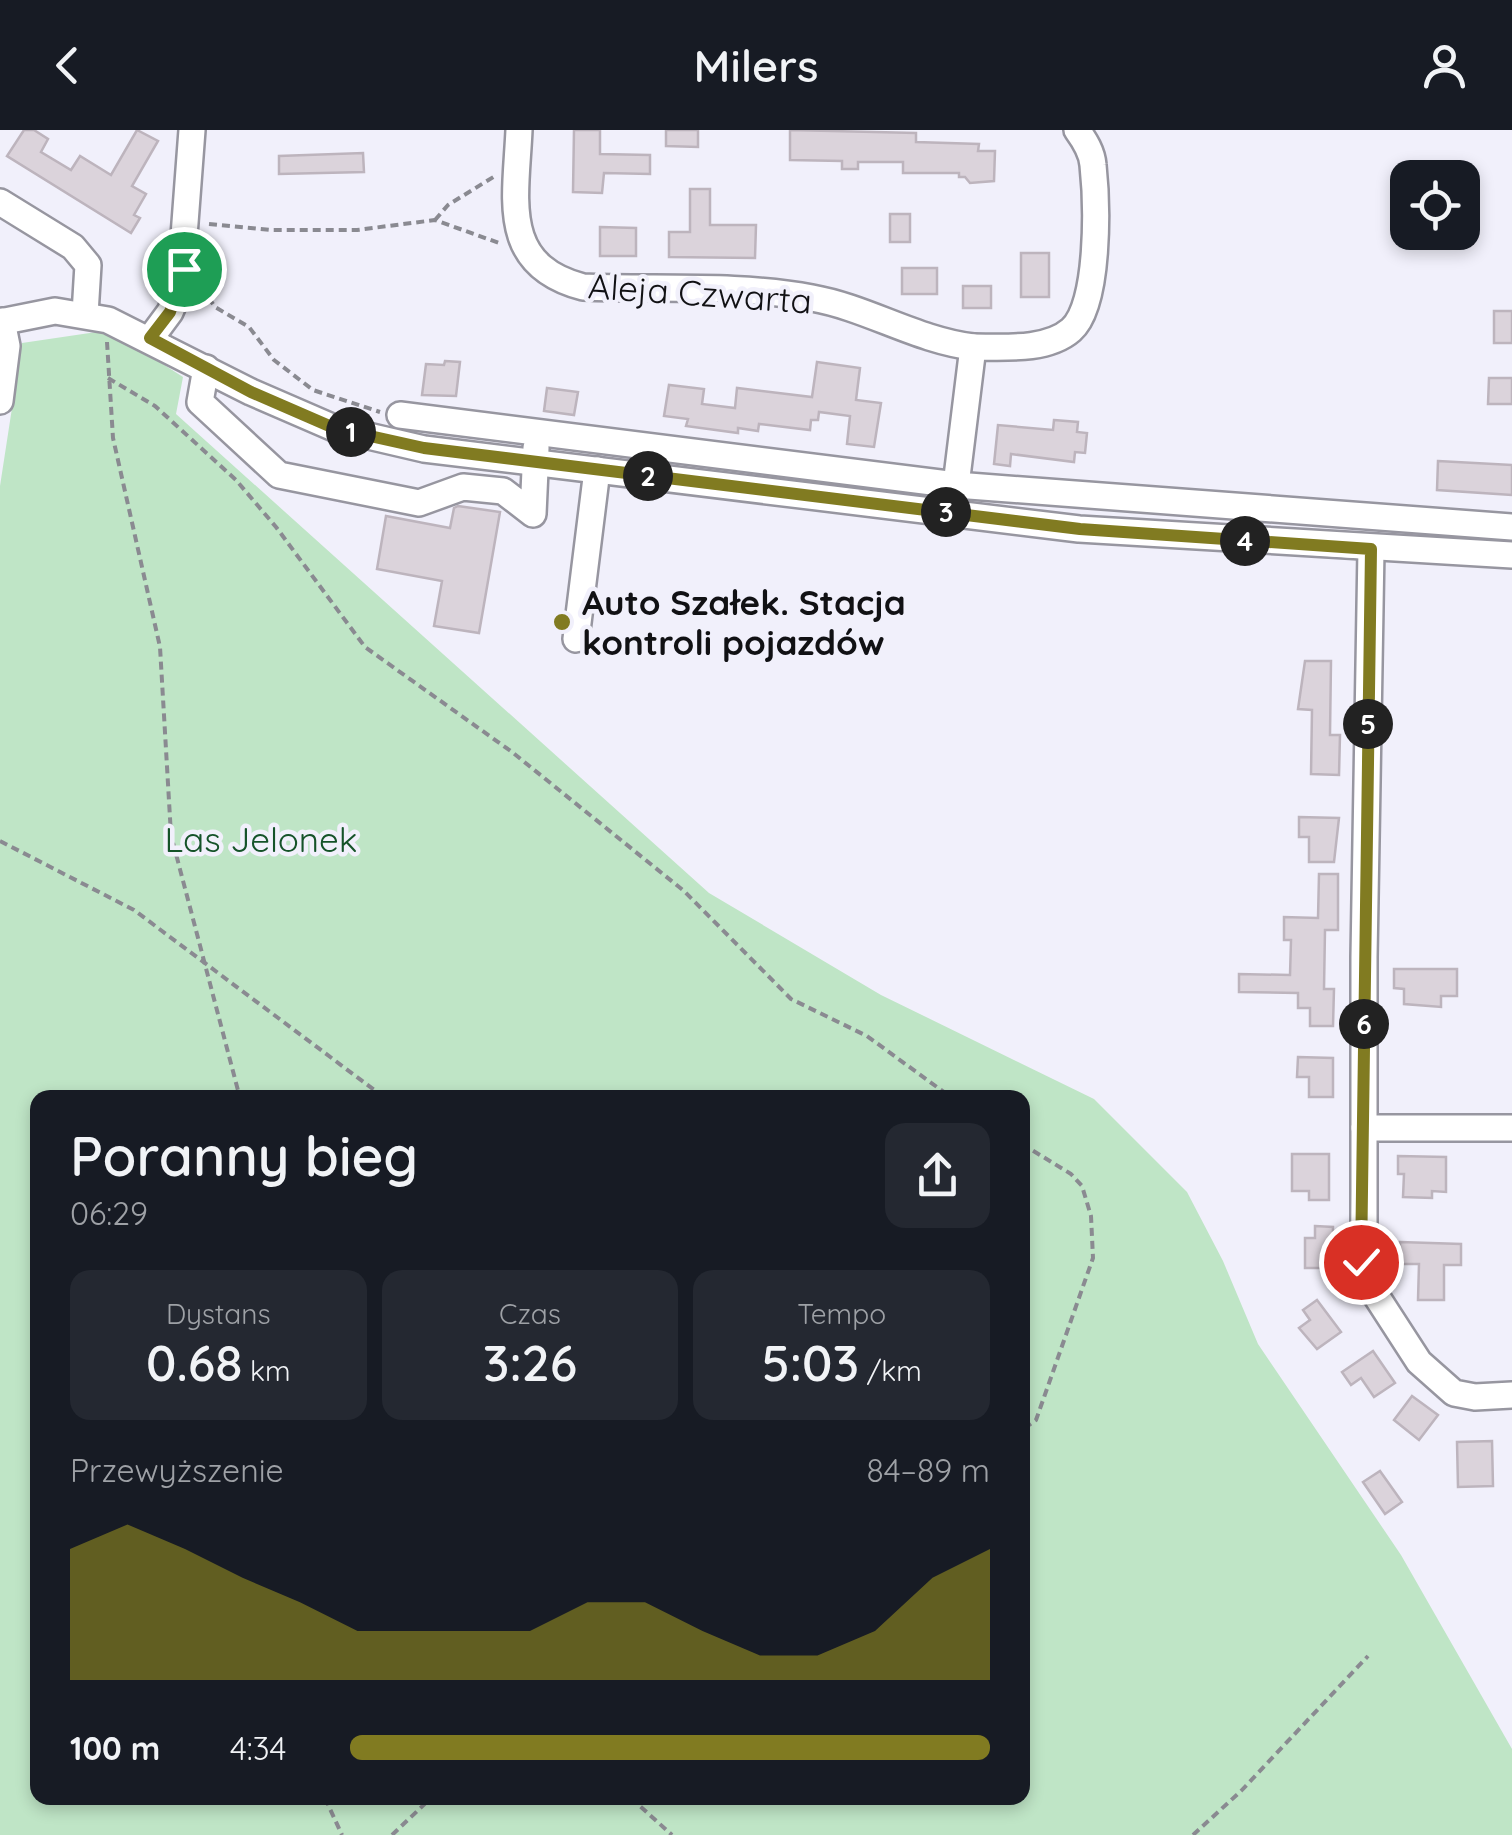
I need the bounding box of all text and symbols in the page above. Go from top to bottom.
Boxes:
text: Milers [694,37,818,93]
icon: back [40,38,95,93]
icon: person [1417,38,1472,93]
map controls [1390,160,1480,250]
button: locate [1390,160,1480,250]
pin [142,227,227,312]
icon: arrive [157,242,212,297]
street label: Aleja Czwarta [587,263,813,323]
pin: 1 [326,407,376,457]
text: 1 [346,414,356,449]
pin: 2 [623,451,673,501]
text: 2 [640,458,656,493]
pin: 3 [921,487,971,537]
text: 3 [938,494,954,529]
pin: 4 [1220,516,1270,566]
text: 4 [1237,523,1253,558]
place label: Auto Szałek. Stacja kontroli pojazdów [582,580,906,664]
marker: Auto Szałek. Stacja kontroli pojazdów [551,611,573,633]
pin: 5 [1343,699,1393,749]
text: 5 [1360,706,1376,741]
park label: Las Jelonek [164,817,358,861]
pin: 6 [1339,999,1389,1049]
text: 6 [1356,1006,1372,1041]
text: Poranny bieg [70,1121,418,1190]
button: share [885,1123,990,1228]
text: 06:29 [70,1193,148,1233]
pin [1319,1220,1404,1305]
icon: check [1334,1235,1389,1290]
text: Dystans [166,1296,271,1331]
text: Czas [499,1296,561,1331]
text: Tempo [797,1296,886,1331]
text: 0.68 [146,1331,242,1394]
text: 3:26 [483,1331,577,1394]
text: 5:03 [761,1331,859,1394]
text: km [242,1353,291,1388]
text: /km [859,1353,922,1388]
text: Przewyższenie [70,1450,284,1490]
text: 84–89 m [866,1450,990,1490]
text: 100 m [70,1728,160,1768]
text: 4:34 [230,1728,286,1768]

